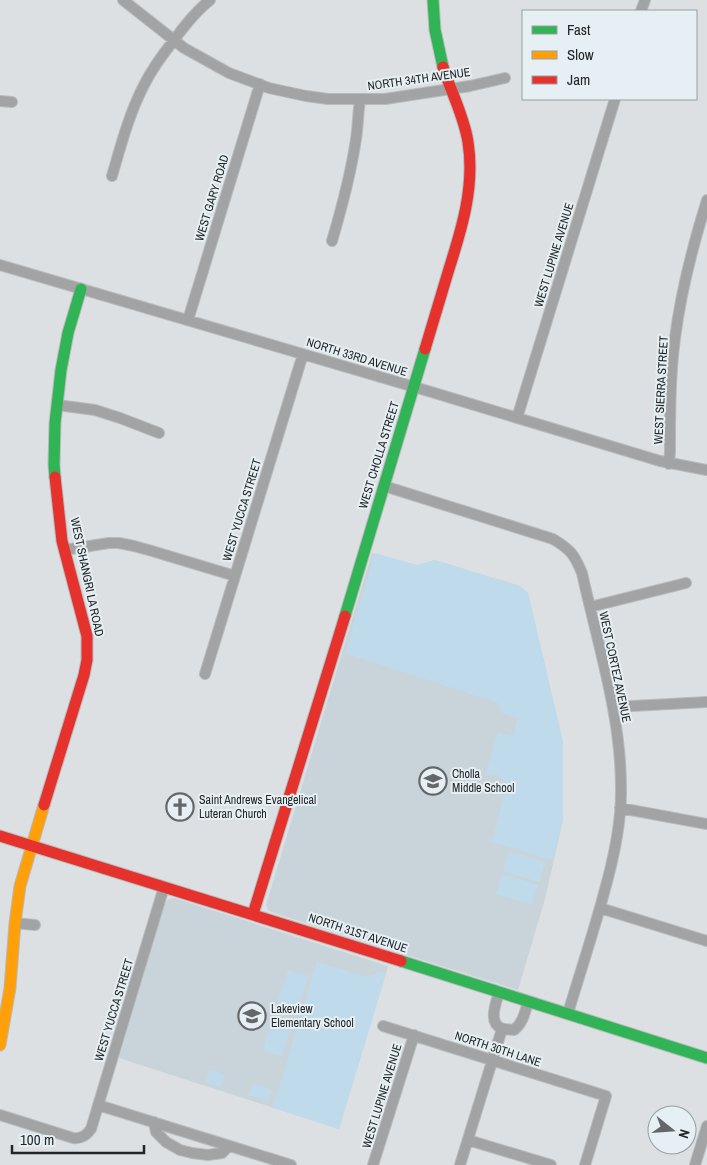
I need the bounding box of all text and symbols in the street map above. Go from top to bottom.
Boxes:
legend [522,10,697,100]
text: Fast [567,19,591,40]
text: Slow [567,44,594,65]
street label: NORTH 34TH AVENUE [367,64,471,94]
text: Jam [567,69,590,90]
street label: WEST GARY ROAD [191,153,233,243]
street label: WEST LUPINE AVENUE [530,201,578,309]
street label: NORTH 33RD AVENUE [305,334,409,380]
street label: WEST SIERRA STREET [650,335,672,445]
street label: WEST CHOLLA STREET [355,399,403,511]
street label: WEST YUCCA STREET [219,457,265,563]
street label: WEST SHANGRI LA ROAD [67,516,107,638]
street label: WEST CORTEZ AVENUE [595,610,635,724]
school or university icon: Cholla Middle School [418,766,448,796]
place label: Cholla Middle School [452,766,514,796]
church icon: Saint Andrews Evangelical Luteran Church [165,792,195,822]
place label: Saint Andrews Evangelical Luteran Church [199,792,316,822]
street label: NORTH 31ST AVENUE [307,910,409,956]
street label: WEST YUCCA STREET [91,957,137,1063]
school or university icon: Lakeview Elementary School [237,1001,267,1031]
place label: Lakeview Elementary School [271,1001,354,1031]
street label: NORTH 30TH LANE [453,1027,543,1071]
street label: WEST LUPINE AVENUE [358,1042,406,1150]
north arrow [647,1105,697,1155]
scale bar [12,1122,145,1154]
text: N [675,1127,694,1140]
text: 100 m [20,1129,54,1150]

